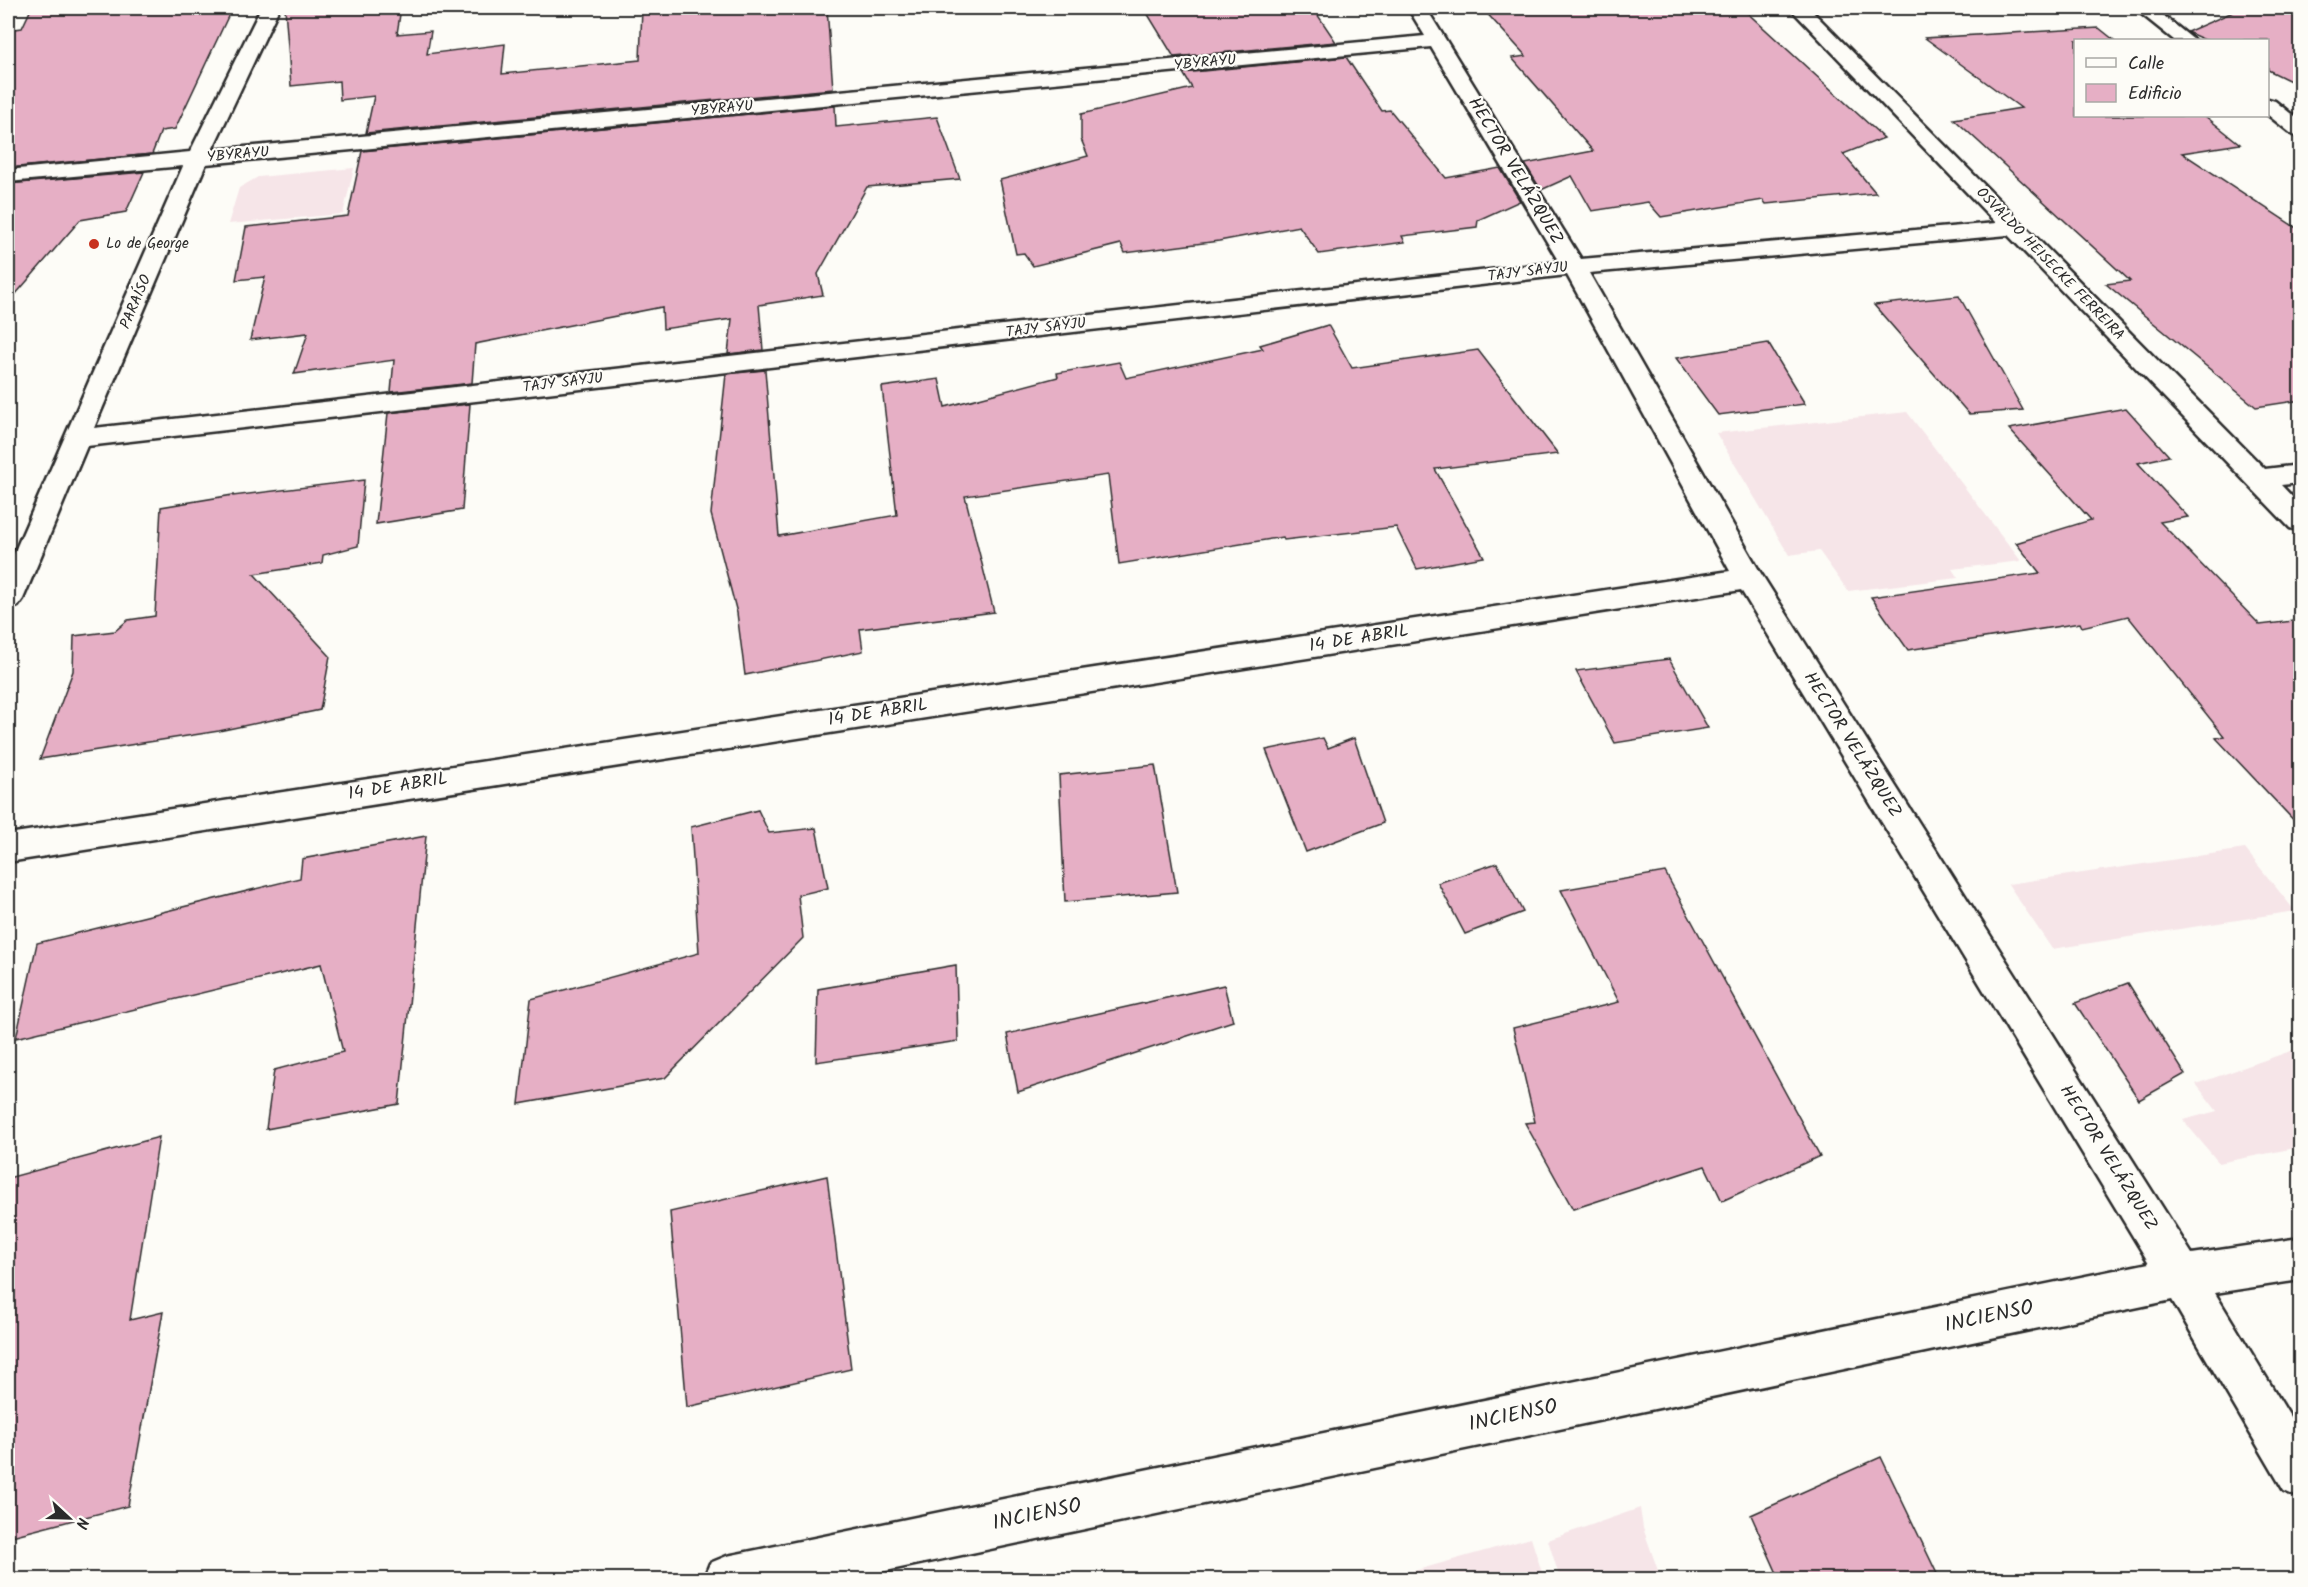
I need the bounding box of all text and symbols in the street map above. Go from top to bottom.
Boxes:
legend [2074,39,2269,117]
street label: YBYRAYU [1173,48,1237,78]
text: Calle [2128,50,2164,79]
text: Edificio [2128,80,2182,109]
street label: HECTOR VELÁZQUEZ [1459,92,1571,250]
street label: YBYRAYU [690,94,754,124]
street label: YBYRAYU [206,140,270,170]
street label: OSVALDO HEISECKE FERREIRA [1970,182,2130,346]
place label: Lo de George [106,232,189,256]
marker: Lo de George [87,237,101,251]
street label: TAJY SAYJU [1487,255,1569,289]
street label: PARAÍSO [114,271,158,333]
street label: TAJY SAYJU [1005,311,1087,345]
street label: TAJY SAYJU [522,366,604,400]
street label: 14 DE ABRIL [1307,617,1411,661]
street label: HECTOR VELÁZQUEZ [1795,666,1909,824]
street label: 14 DE ABRIL [826,691,930,735]
street label: 14 DE ABRIL [346,765,450,809]
street label: HECTOR VELÁZQUEZ [2051,1079,2165,1237]
street label: INCIENSO [1941,1291,2037,1343]
street label: INCIENSO [1465,1390,1561,1442]
north arrow [39,1488,99,1548]
street label: INCIENSO [989,1489,1085,1541]
text: N [68,1514,95,1532]

